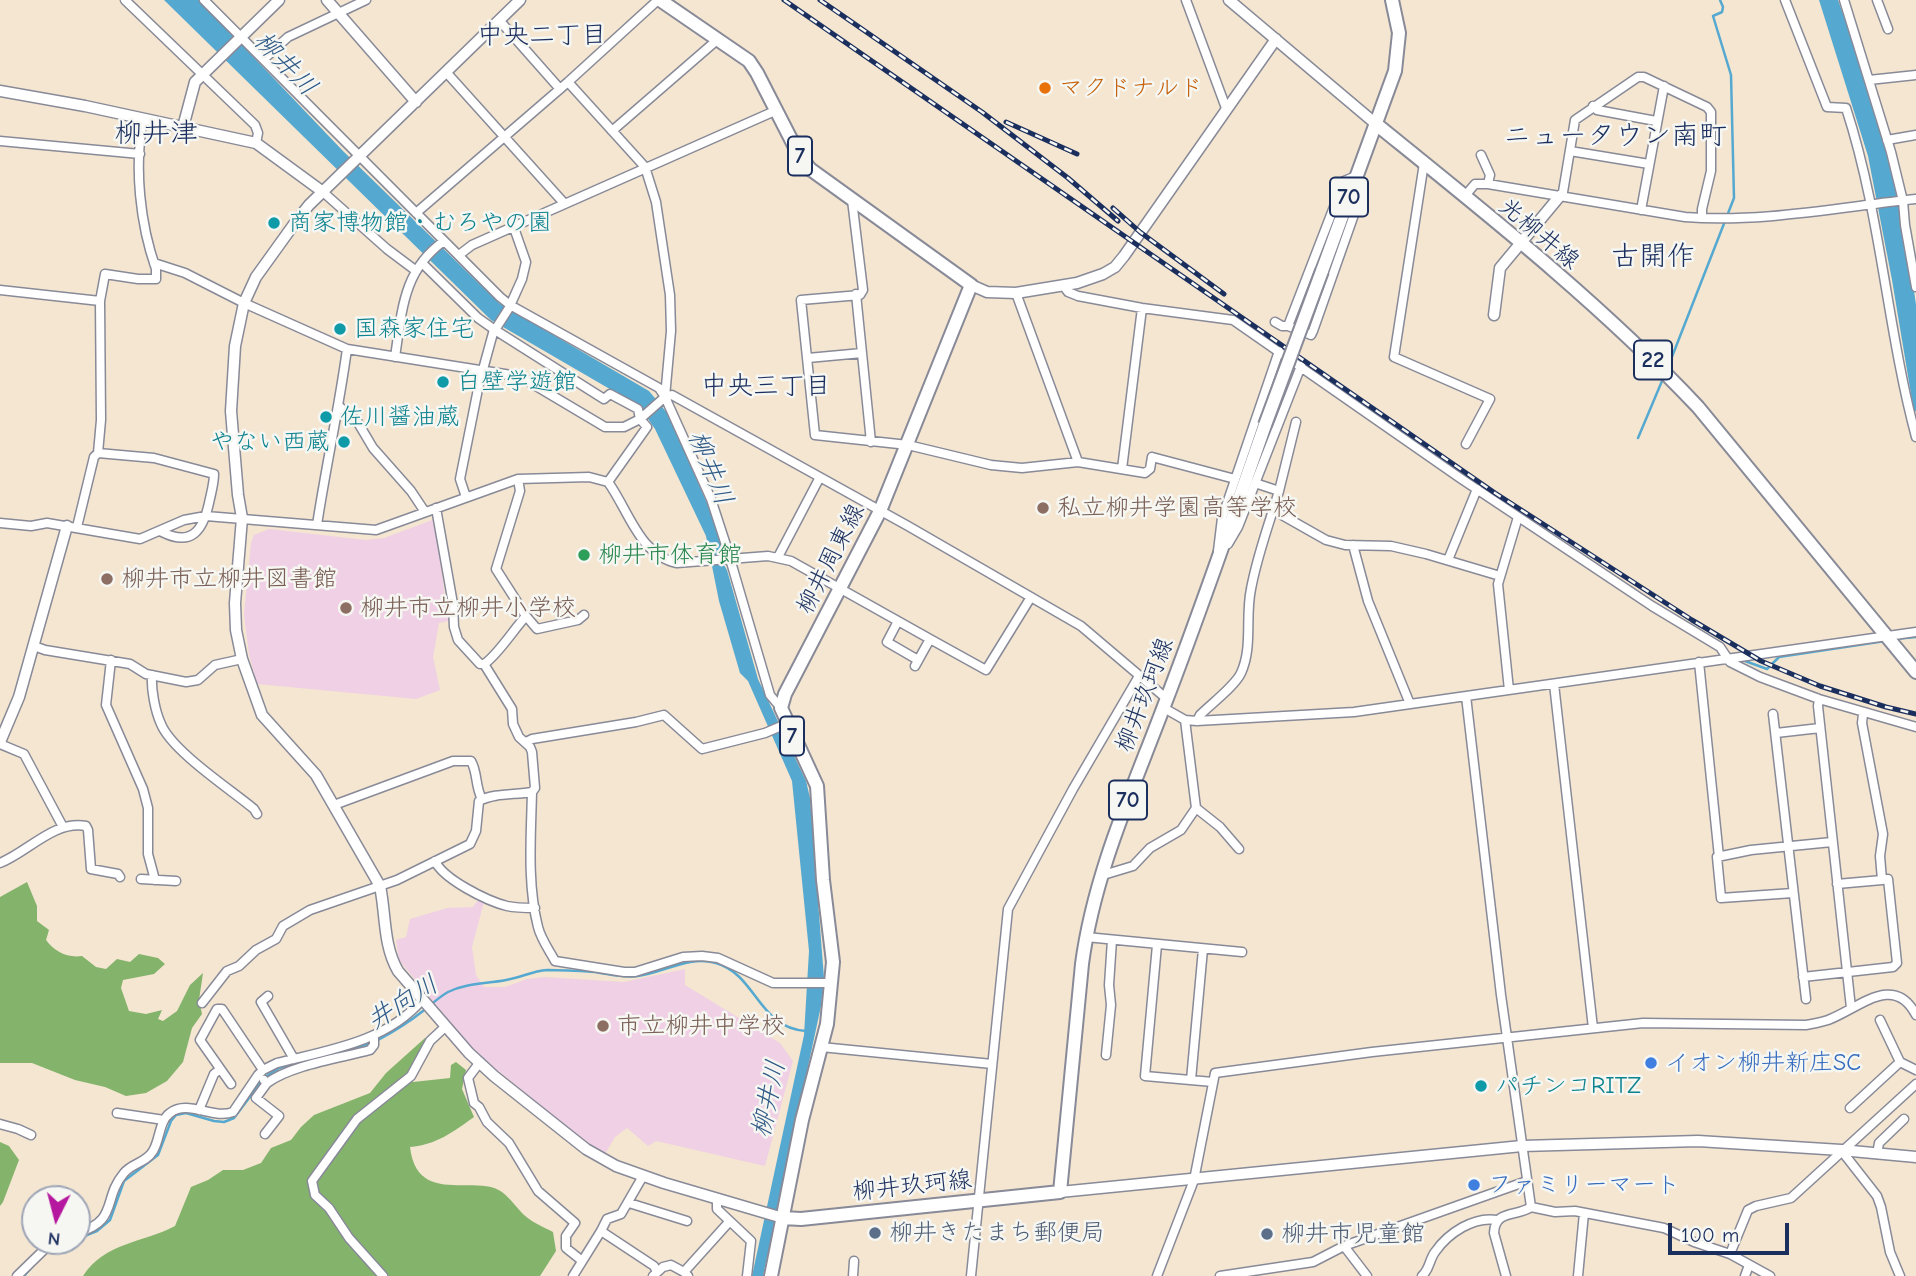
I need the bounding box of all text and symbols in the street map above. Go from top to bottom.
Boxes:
district label: 中央二丁目 [477,20,607,52]
water label: 柳井川 [247,25,323,103]
place label: マクドナルド [1059,74,1203,102]
marker: マクドナルド [1037,80,1053,96]
district label: 柳井津 [114,117,198,151]
district label: ニュータウン南町 [1503,119,1727,153]
road number: 7 [788,136,812,176]
road number: 70 [1330,178,1368,216]
street label: 光柳井線 [1493,192,1585,276]
place label: 商家博物館・むろやの園 [288,209,552,237]
marker: 商家博物館・むろやの園 [266,215,282,231]
district label: 古開作 [1611,240,1695,274]
place label: 国森家住宅 [354,315,474,343]
marker: 国森家住宅 [332,321,348,337]
road number: 22 [1634,340,1672,380]
place label: 白壁学遊館 [457,368,577,396]
district label: 中央三丁目 [701,371,831,403]
marker: 白壁学遊館 [435,374,451,390]
place label: 佐川醤油蔵 [340,403,460,431]
marker: 佐川醤油蔵 [318,409,334,425]
water label: 柳井川 [681,426,739,510]
place label: やない西蔵 [210,428,330,456]
marker: やない西蔵 [336,434,352,450]
place label: 私立柳井学園高等学校 [1057,494,1297,522]
street label: 柳井周東線 [791,499,871,619]
marker: 私立柳井学園高等学校 [1035,500,1051,516]
place label: 柳井市体育館 [598,541,742,569]
marker: 柳井市体育館 [576,547,592,563]
place label: 柳井市立柳井図書館 [121,565,337,593]
marker: 柳井市立柳井図書館 [99,571,115,587]
place label: 柳井市立柳井小学校 [360,594,576,622]
marker: 柳井市立柳井小学校 [338,600,354,616]
street label: 柳井玖珂線 [1110,634,1180,756]
road number: 7 [780,716,804,756]
road number: 70 [1109,780,1147,820]
water label: 井向川 [362,969,444,1037]
place label: 市立柳井中学校 [617,1012,785,1040]
marker: 市立柳井中学校 [595,1018,611,1034]
place label: イオン柳井新庄SC [1665,1049,1861,1077]
marker: イオン柳井新庄SC [1643,1055,1659,1071]
water label: 柳井川 [746,1058,792,1140]
place label: パチンコRITZ [1495,1072,1641,1100]
marker: パチンコRITZ [1473,1078,1489,1094]
street label: 柳井玖珂線 [851,1165,973,1207]
place label: ファミリーマート [1488,1171,1680,1199]
marker: ファミリーマート [1466,1177,1482,1193]
north arrow [21,1185,91,1255]
scale bar [1671,1210,1792,1254]
place label: 柳井きたまち郵便局 [889,1219,1105,1247]
place label: 柳井市児童館 [1281,1220,1425,1248]
text: 100 m [1681,1223,1739,1247]
marker: 柳井きたまち郵便局 [867,1225,883,1241]
marker: 柳井市児童館 [1259,1226,1275,1242]
text: N [47,1227,61,1250]

